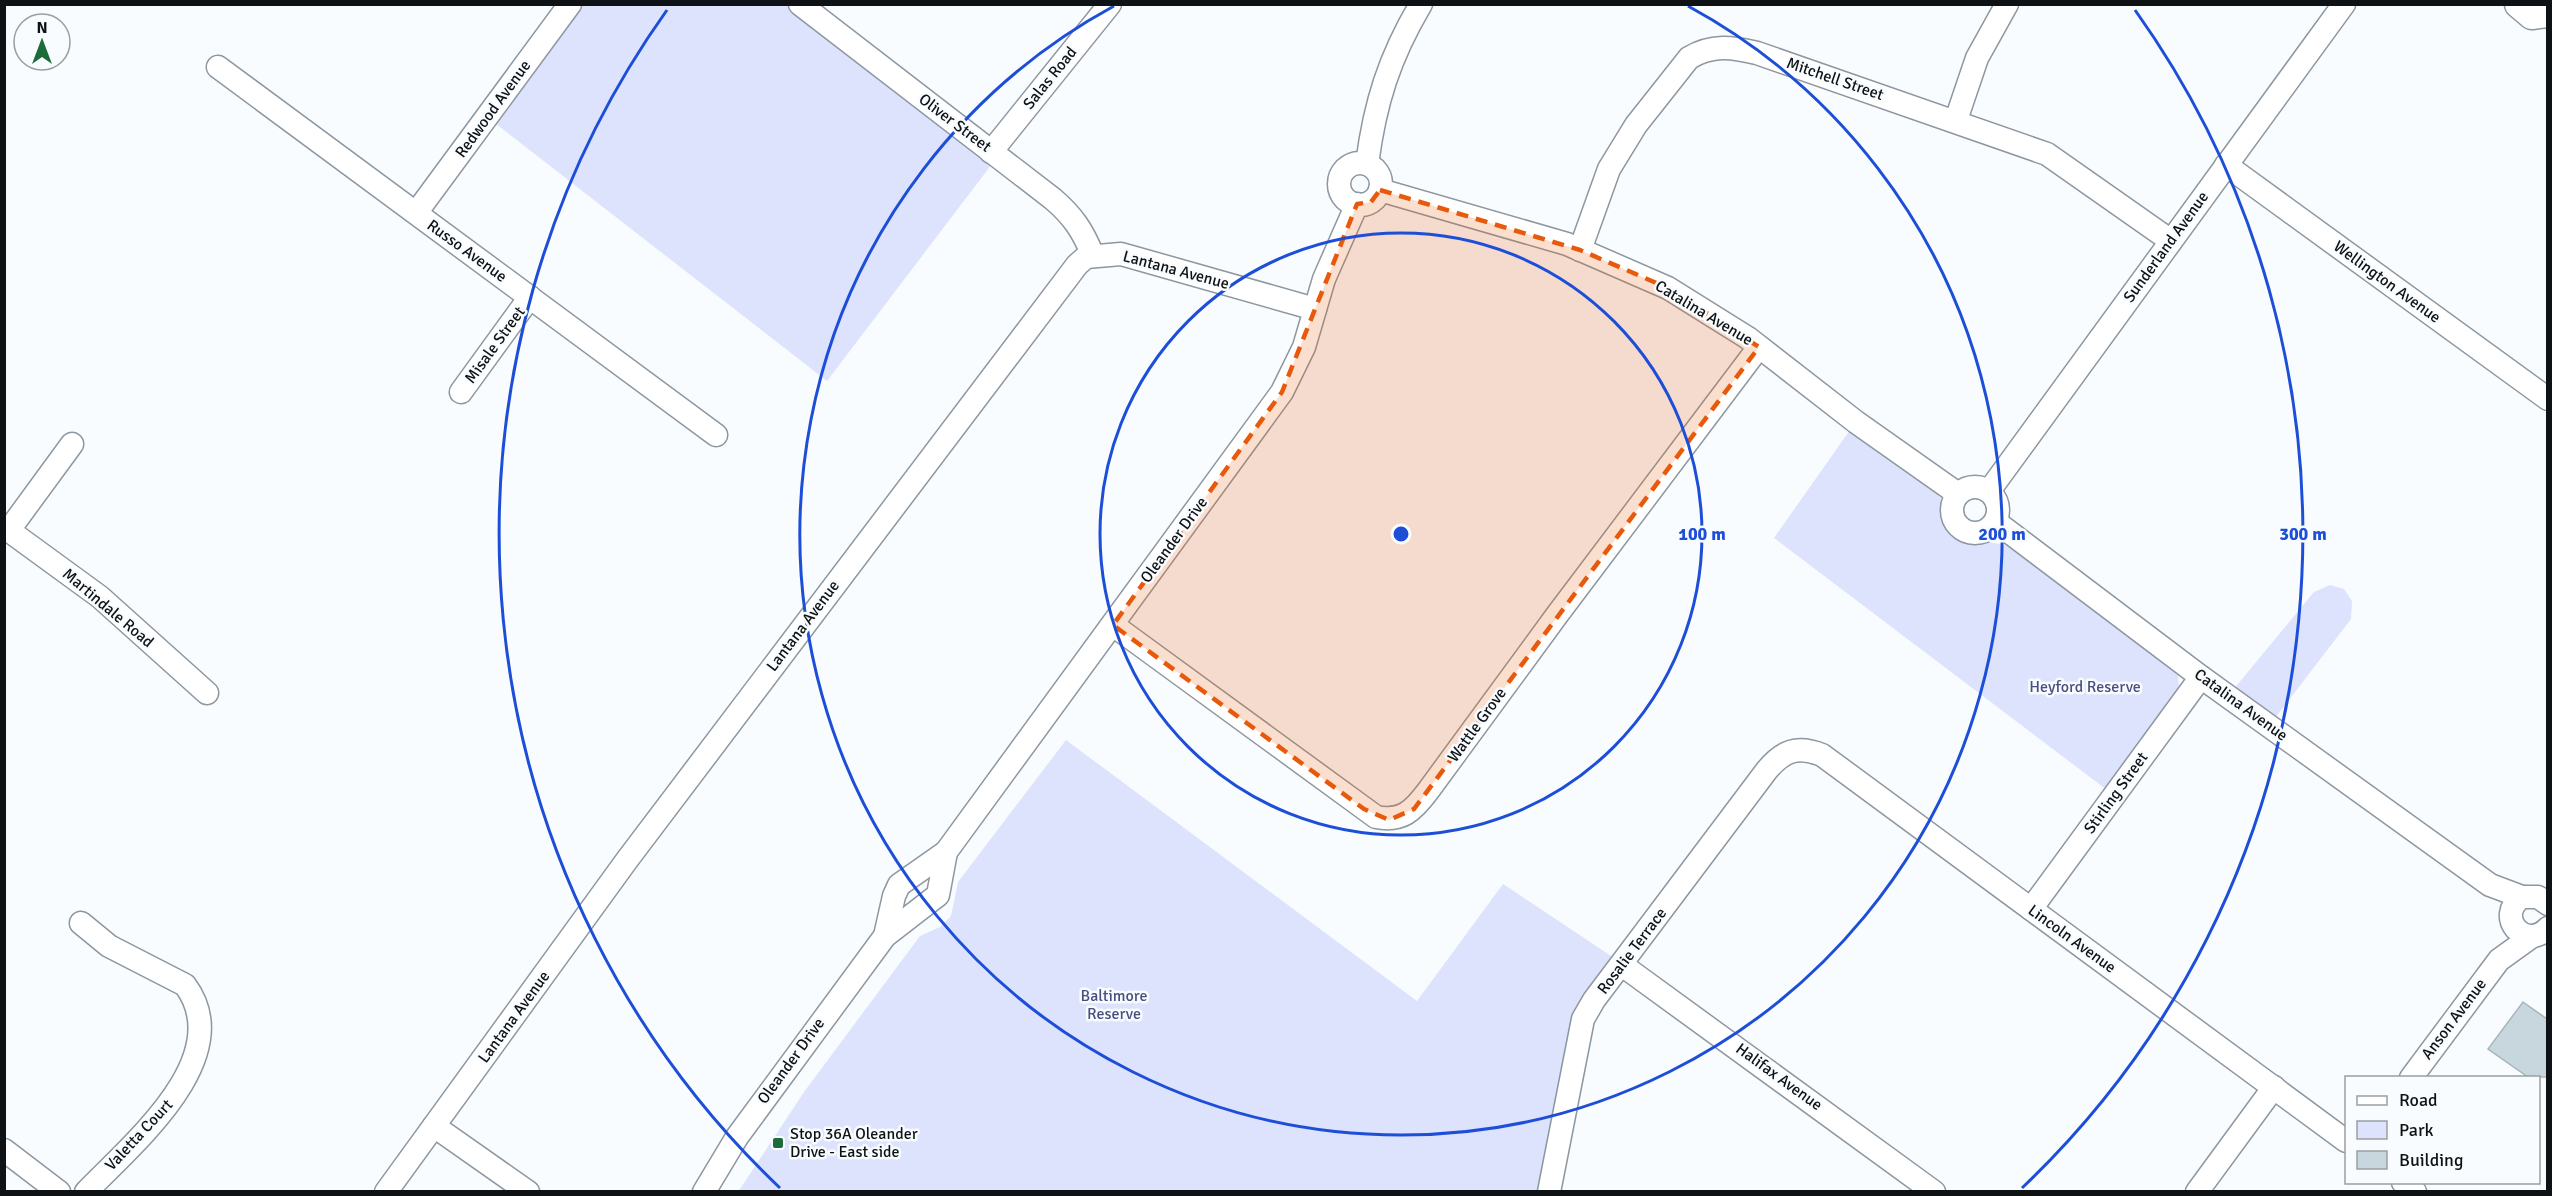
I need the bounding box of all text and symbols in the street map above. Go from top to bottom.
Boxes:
north arrow [12,12,72,72]
text: N [36,18,48,38]
street label: Salas Road [1019,43,1081,113]
street label: Mitchell Street [1784,53,1887,105]
street label: Redwood Avenue [451,56,535,162]
street label: Oliver Street [915,89,995,157]
street label: Sunderland Avenue [2119,188,2213,306]
street label: Russo Avenue [423,215,511,287]
street label: Wellington Avenue [2329,236,2445,328]
street label: Lantana Avenue [1121,246,1231,294]
street label: Catalina Avenue [1651,276,1757,350]
street label: Misale Street [460,302,530,387]
street label: Oleander Drive [1136,493,1212,587]
text: 100 m [1678,523,1726,545]
text: 200 m [1978,523,2026,545]
text: 300 m [2279,523,2327,545]
centre of rings [1391,524,1411,544]
street label: Martindale Road [58,564,158,652]
street label: Lantana Avenue [762,576,844,676]
street label: Catalina Avenue [2190,664,2292,746]
park label: Heyford Reserve [2029,677,2141,697]
street label: Wattle Grove [1443,684,1511,766]
street label: Stirling Street [2080,748,2153,838]
street label: Lincoln Avenue [2024,900,2120,978]
street label: Rosalie Terrace [1593,904,1671,998]
street label: Lantana Avenue [474,967,554,1067]
street label: Anson Avenue [2417,975,2491,1063]
park label: Baltimore Reserve [1081,986,1147,1024]
street label: Oleander Drive [753,1014,829,1108]
street label: Halifax Avenue [1732,1039,1826,1115]
legend [2345,1076,2540,1184]
text: Road [2399,1089,2438,1111]
street label: Valetta Court [101,1095,177,1175]
text: Park [2399,1119,2434,1141]
place label: Stop 36A Oleander Drive - East side [790,1124,918,1162]
marker: Stop 36A Oleander Drive - East side [771,1136,785,1150]
text: Building [2399,1149,2463,1171]

